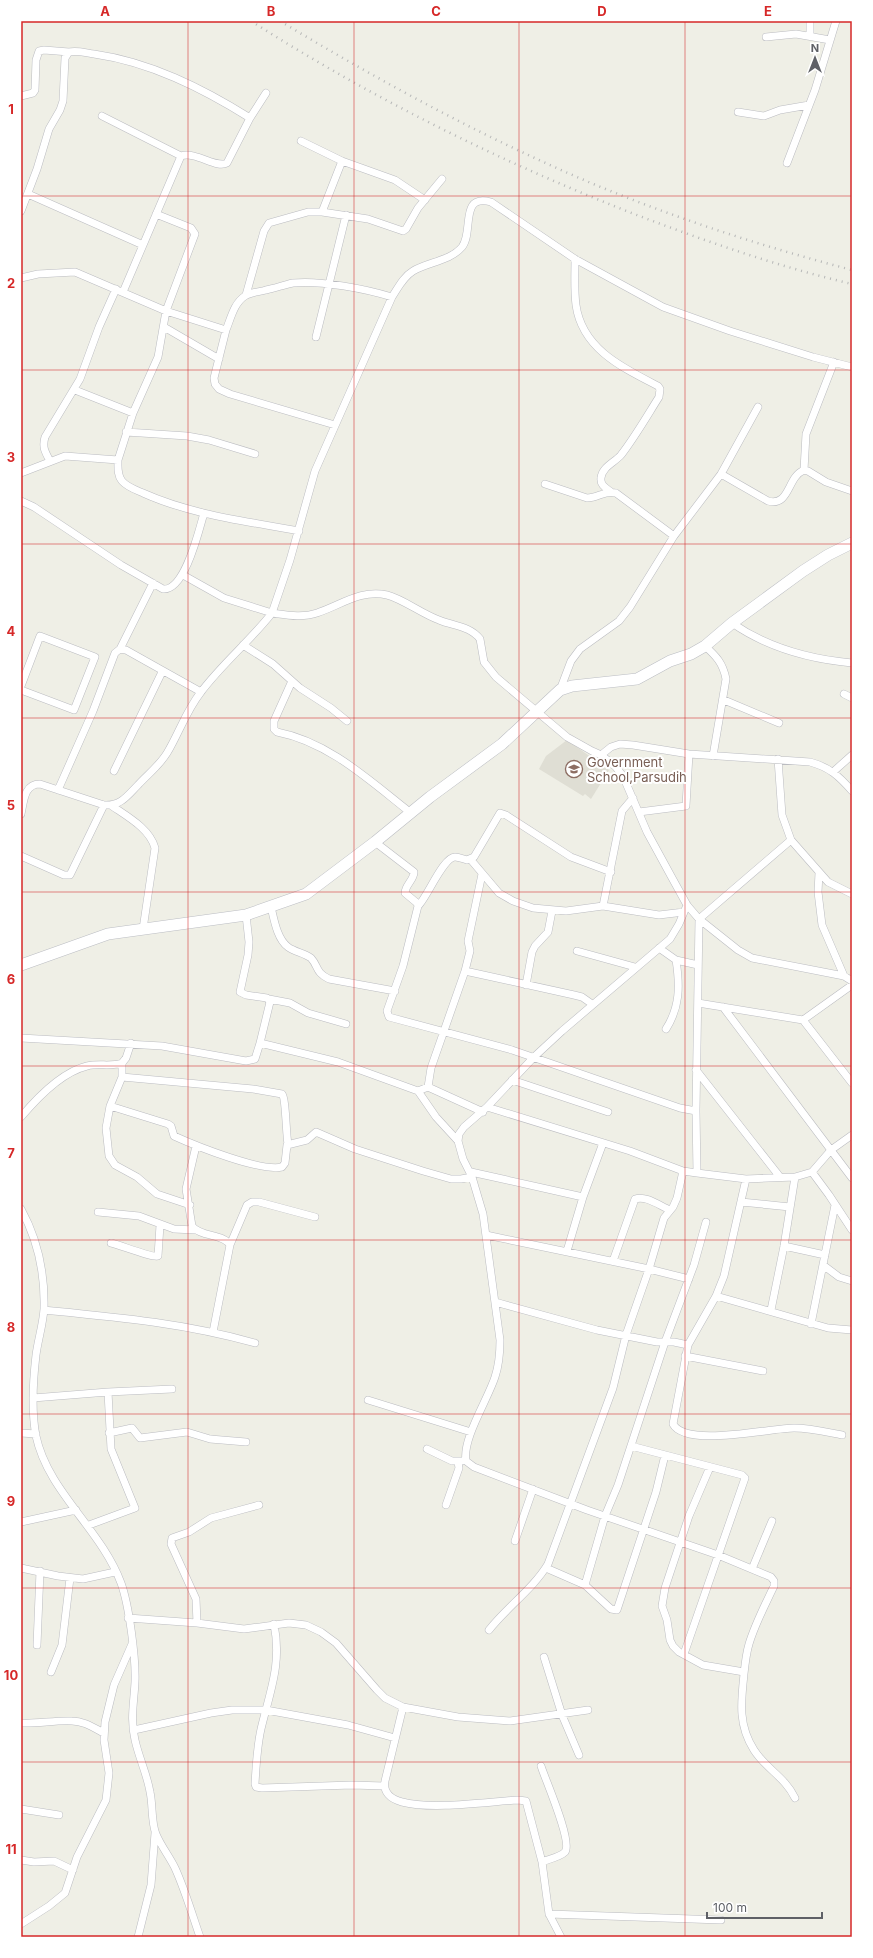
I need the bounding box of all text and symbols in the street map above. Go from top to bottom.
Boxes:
text: A [100,3,110,19]
text: B [267,3,276,19]
text: C [431,3,441,19]
text: D [597,3,607,19]
text: E [764,3,772,19]
north arrow [795,38,835,78]
text: N [811,41,819,55]
text: 1 [8,101,14,117]
text: 2 [7,275,15,291]
text: 3 [7,449,15,465]
text: 4 [7,623,16,639]
place label: Government School,Parsudih [587,754,687,785]
school or university icon: Government School,Parsudih [564,759,584,779]
text: 5 [7,797,15,813]
text: 6 [7,971,15,987]
text: 7 [7,1145,15,1161]
text: 8 [7,1319,15,1335]
text: 9 [7,1493,15,1509]
text: 10 [4,1667,18,1683]
text: 11 [5,1841,17,1857]
scale bar [707,1894,822,1920]
text: 100 m [713,1900,747,1915]

